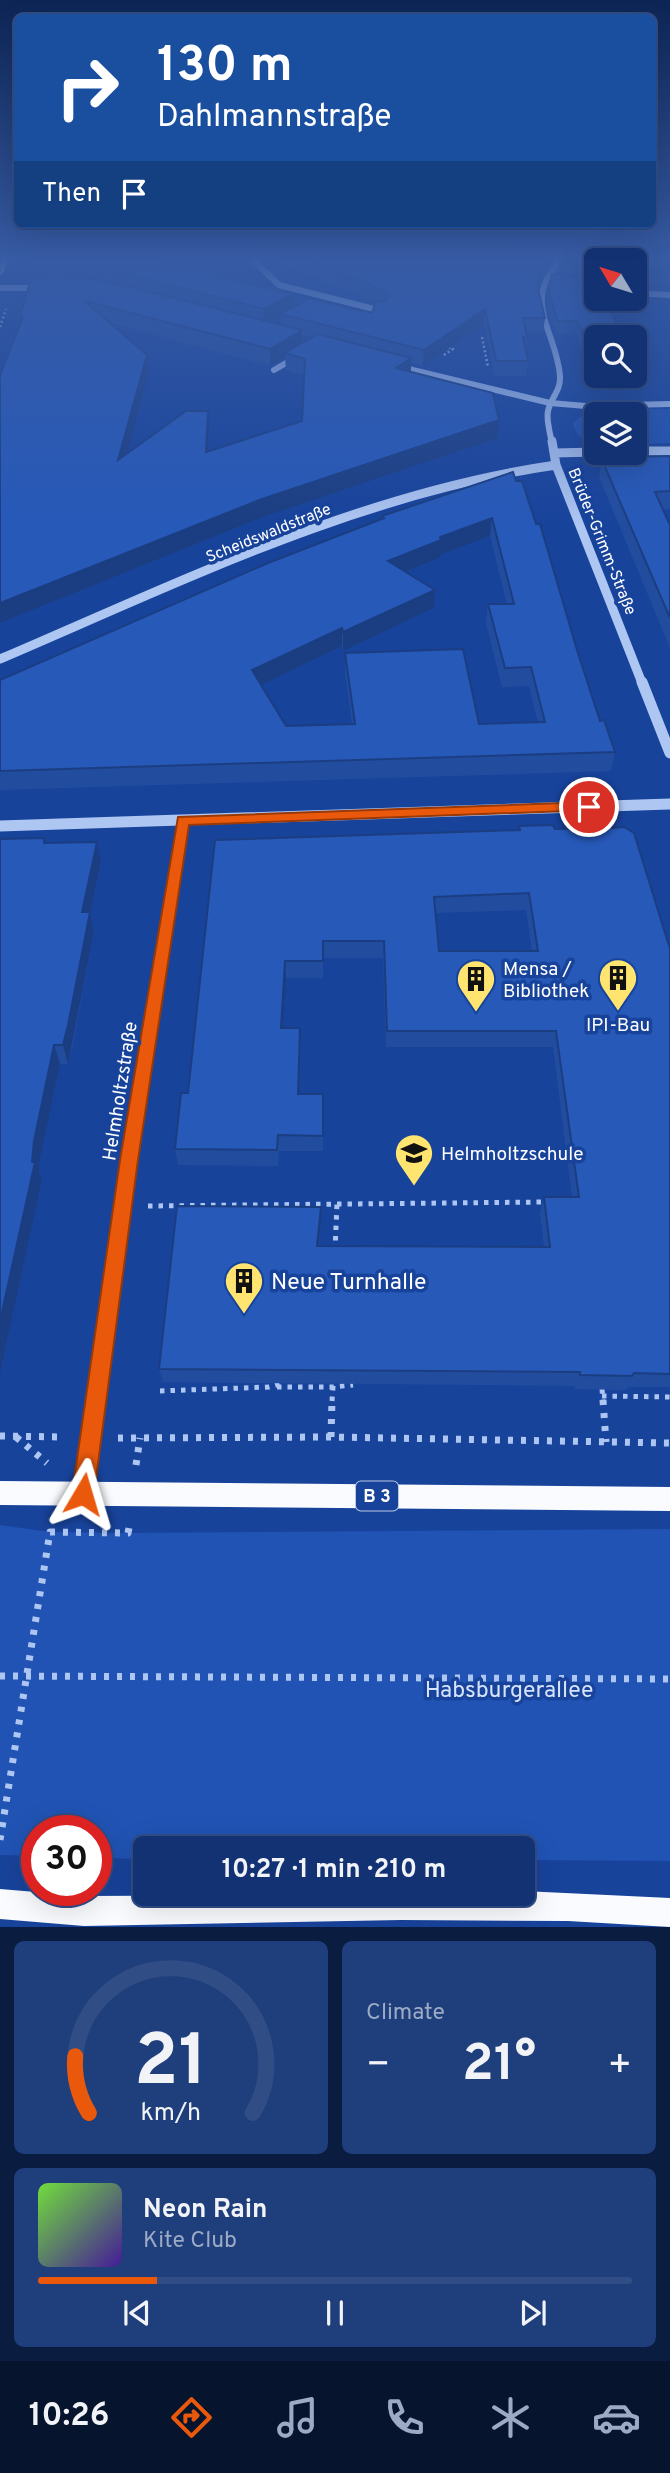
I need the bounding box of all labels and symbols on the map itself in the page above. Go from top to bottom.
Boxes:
north arrow [584,248,648,312]
street label: Brüder-Grimm-Straße [562,465,640,618]
street label: Scheidswaldstraße [203,500,334,568]
pin [559,777,619,837]
building icon: IPI-Bau [597,957,639,1012]
building icon: Mensa / Bibliothek [455,958,497,1013]
place label: Mensa / Bibliothek [503,958,589,1004]
place label: IPI-Bau [586,1014,650,1038]
street label: Helmholtzstraße [98,1020,144,1163]
school or university icon: Helmholtzschule [393,1132,435,1187]
place label: Helmholtzschule [441,1143,583,1167]
building icon: Neue Turnhalle [223,1260,265,1315]
place label: Neue Turnhalle [271,1269,426,1298]
position arrow [46,1457,120,1531]
road number: B 3 [356,1482,398,1511]
park label: Habsburgerallee [425,1677,593,1706]
speed limit sign: 30 [21,1815,112,1906]

